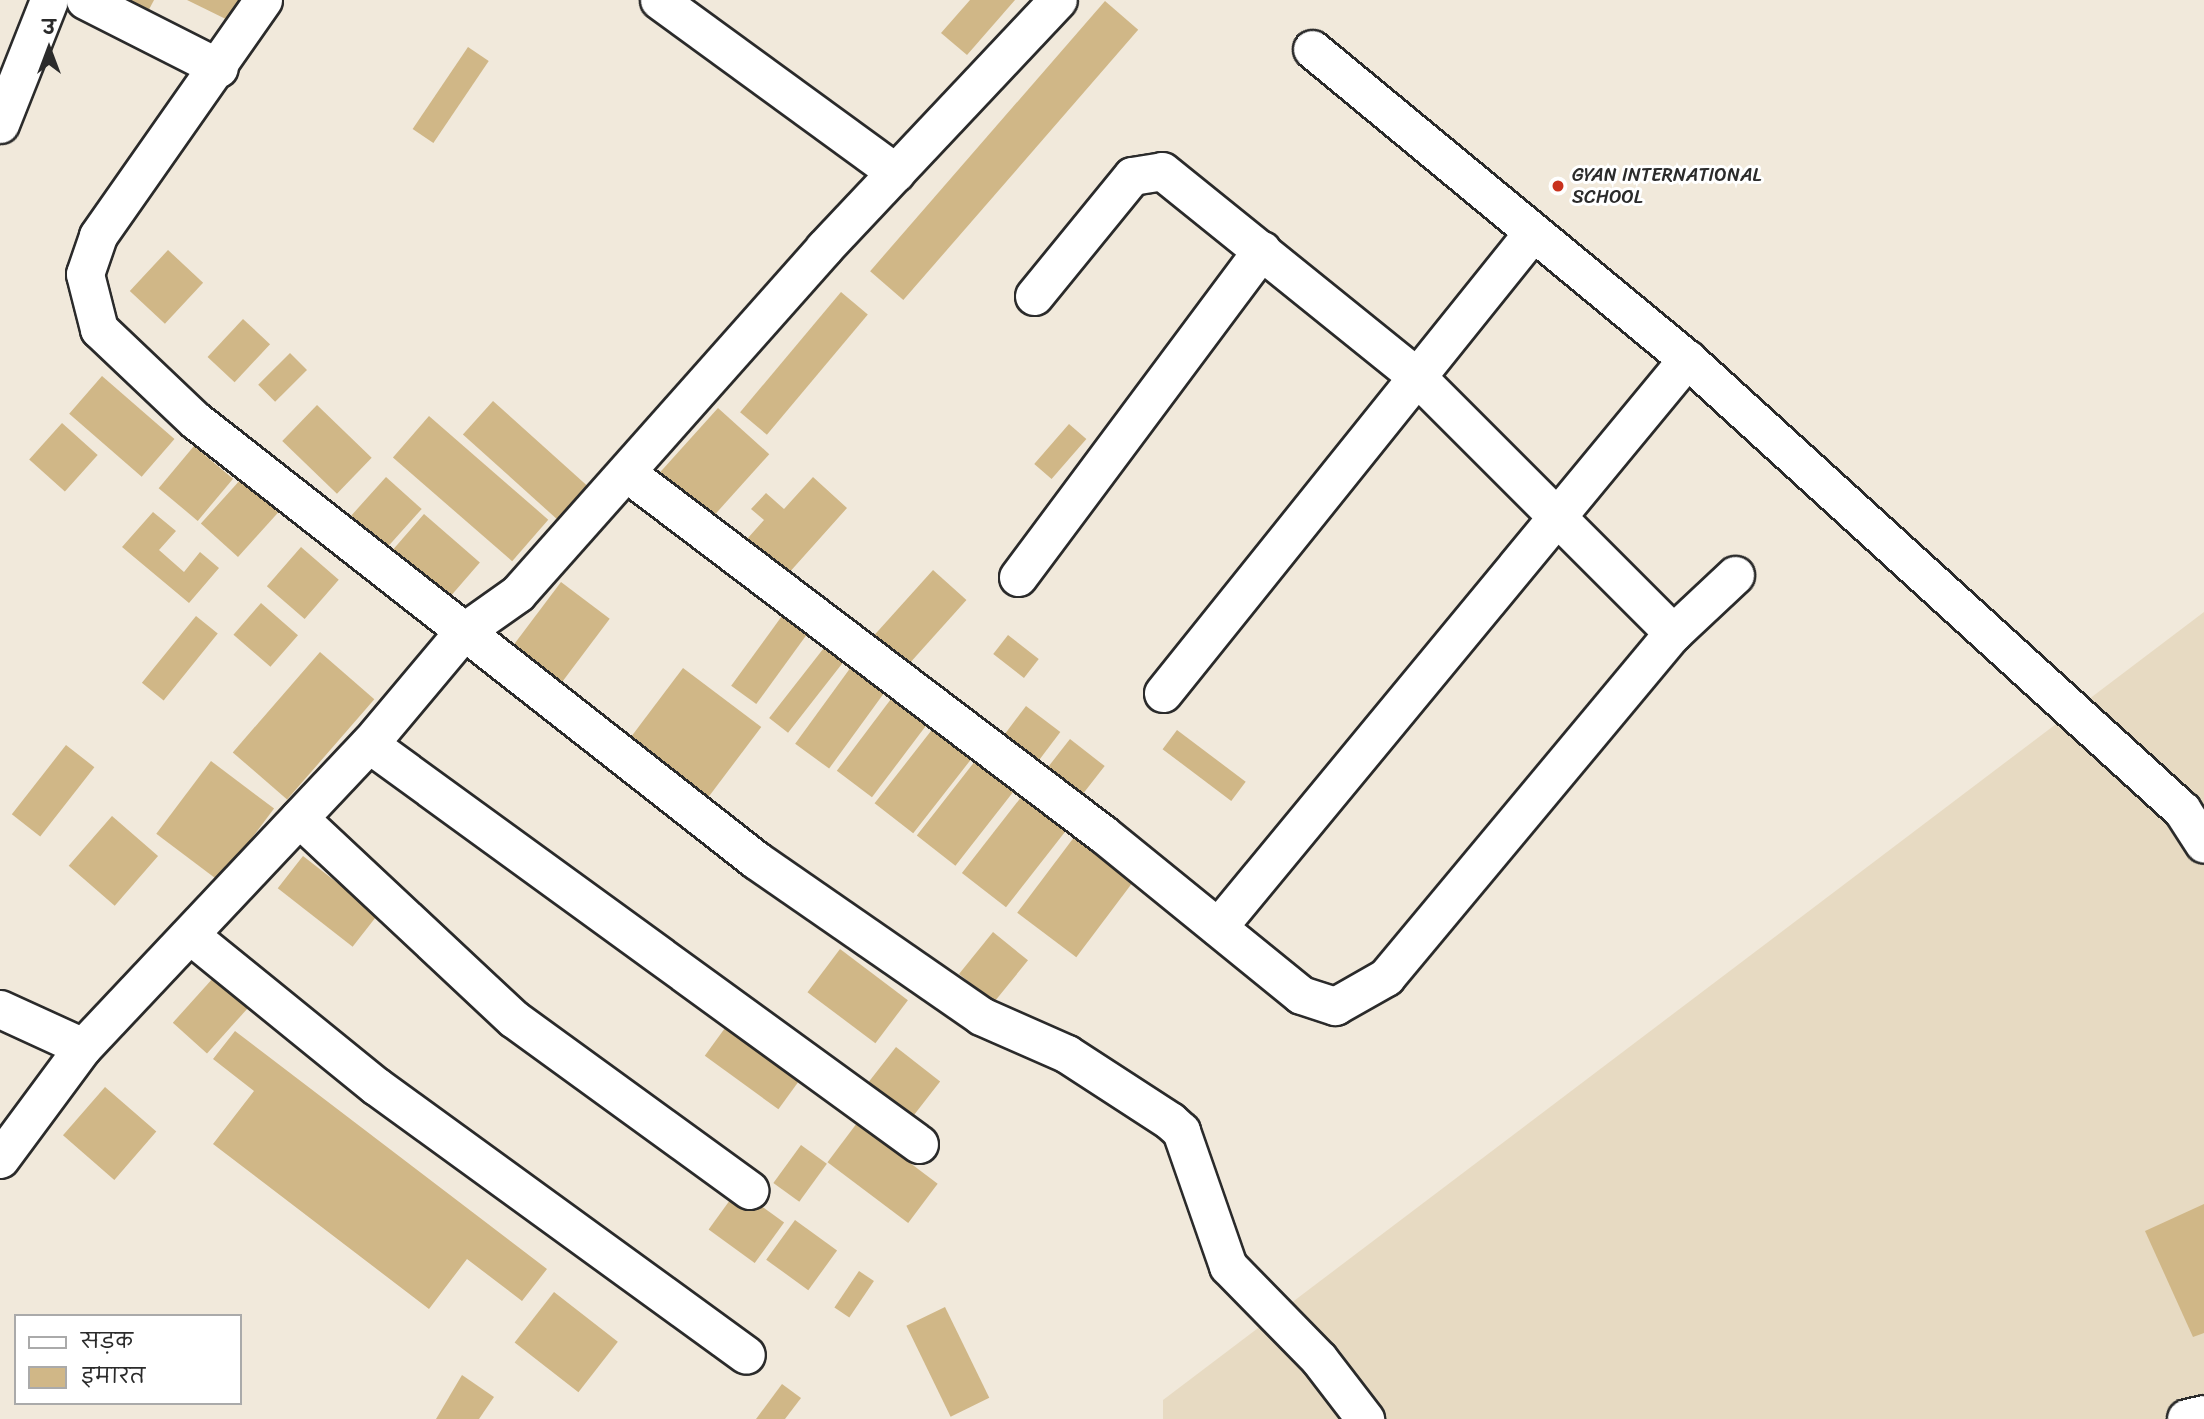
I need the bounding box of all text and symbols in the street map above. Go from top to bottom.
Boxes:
text: उ [43,11,55,44]
north arrow [14,14,84,84]
place label: GYAN INTERNATIONAL SCHOOL [1572,164,1764,208]
marker: GYAN INTERNATIONAL SCHOOL [1550,178,1566,194]
legend [14,1314,242,1405]
text: सड़क [81,1322,133,1360]
text: इमारत [81,1357,145,1395]

